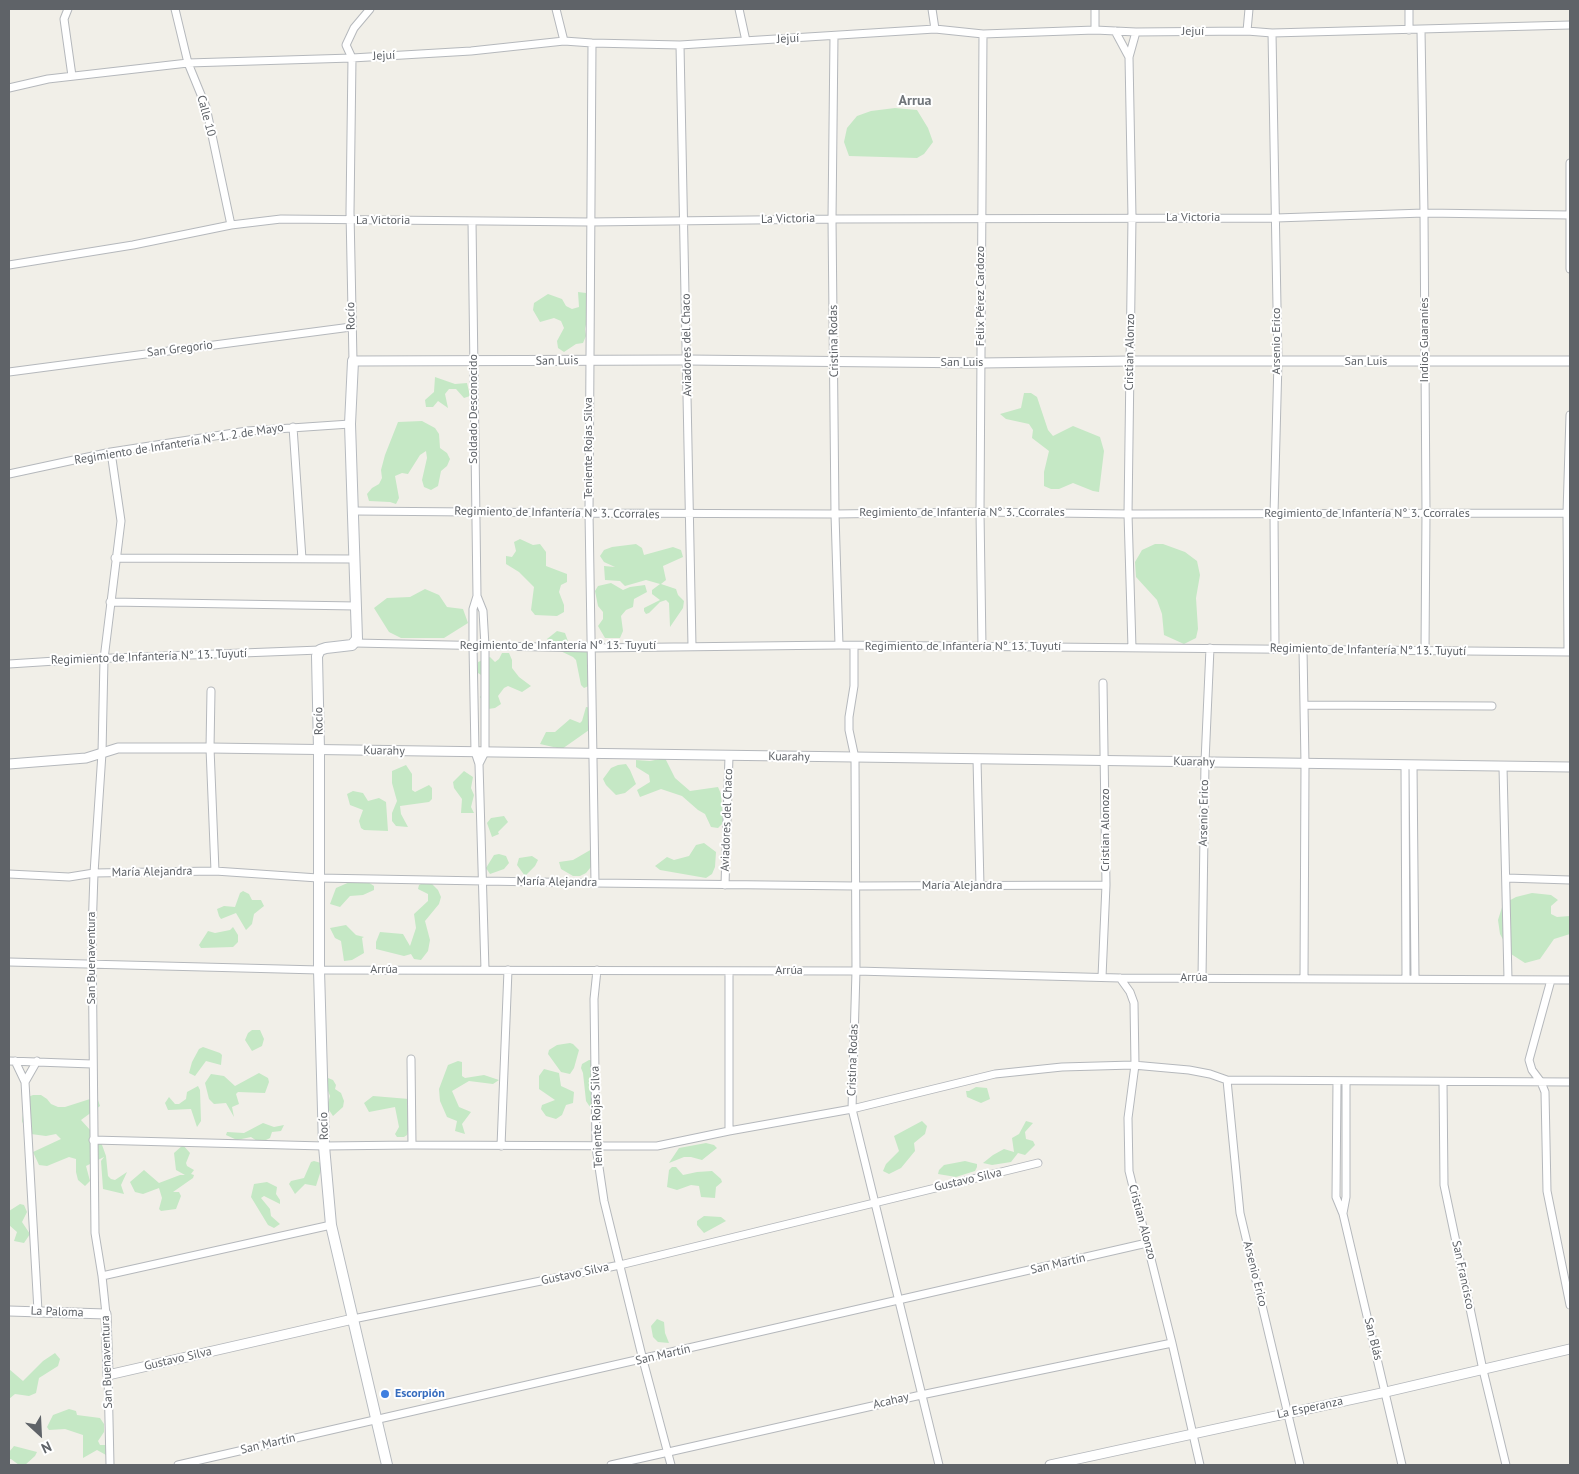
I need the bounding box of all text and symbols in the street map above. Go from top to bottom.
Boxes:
street label: Jejuí [1182,25,1204,39]
street label: Jejuí [776,31,800,47]
street label: Jejuí [372,48,396,64]
district label: Arrua [899,93,931,109]
street label: Calle 10 [194,94,218,138]
street label: La Victoria [761,211,815,227]
street label: La Victoria [1166,211,1220,225]
street label: La Victoria [356,214,410,228]
street label: Felix Pérez Cardozo [974,246,988,346]
street label: Aviadores del Chaco [679,293,695,397]
street label: Indios Guaraníes [1418,297,1432,383]
street label: Rocío [344,302,358,330]
street label: Cristina Rodas [826,305,842,377]
street label: Arsenio Erico [1270,308,1284,374]
street label: Cristian Alonzo [1122,313,1138,391]
street label: San Gregorio [146,338,214,360]
street label: San Luis [535,353,579,369]
street label: Soldado Desconocido [467,354,481,464]
street label: San Luis [1345,355,1387,369]
street label: San Luis [941,356,983,370]
street label: Teniente Rojas Silva [582,397,596,499]
street label: Regimiento de Infantería N° 1. 2 de Mayo [73,420,285,468]
street label: Regimiento de Infantería N° 3. Ccorrales [454,504,660,522]
street label: Regimiento de Infantería N° 3. Ccorrales [859,506,1065,520]
street label: Regimiento de Infantería N° 3. Ccorrales [1264,507,1470,521]
street label: Regimiento de Infantería N° 13. Tuyutí [460,639,656,653]
street label: Regimiento de Infantería N° 13. Tuyutí [865,640,1061,654]
street label: Regimiento de Infantería N° 13. Tuyutí [1270,641,1466,659]
street label: Regimiento de Infantería N° 13. Tuyutí [51,646,247,668]
street label: Rocío [312,707,326,735]
street label: Kuarahy [363,743,405,759]
street label: Kuarahy [768,749,810,765]
street label: Kuarahy [1173,754,1215,770]
street label: Aviadores del Chaco [718,768,736,872]
street label: Arsenio Erico [1196,779,1212,847]
street label: Cristian Alonozo [1099,788,1113,872]
street label: María Alejandra [112,864,192,880]
street label: María Alejandra [517,874,597,890]
street label: María Alejandra [922,879,1002,893]
street label: San Buenaventura [85,911,99,1005]
street label: Arrúa [370,963,398,977]
street label: Arrúa [775,964,803,978]
street label: Arrúa [1180,971,1208,985]
street label: Cristina Rodas [845,1024,861,1096]
street label: Teniente Rojas Silva [588,1066,606,1168]
street label: Rocío [316,1112,332,1140]
street label: Gustavo Silva [933,1165,1003,1195]
street label: Cristian Alonzo [1125,1183,1159,1261]
street label: San Francisco [1449,1239,1477,1311]
street label: Arsenio Erico [1240,1240,1270,1308]
street label: San Martín [1029,1251,1087,1277]
street label: Gustavo Silva [540,1260,610,1288]
street label: La Paloma [30,1304,84,1320]
street label: San Buenaventura [98,1315,116,1409]
street label: San Blás [1361,1316,1385,1362]
street label: San Martín [634,1342,692,1368]
street label: Gustavo Silva [143,1344,213,1374]
place label: Escorpión [395,1387,445,1401]
marker: Escorpión [379,1388,391,1400]
street label: Acahay [872,1390,910,1412]
street label: La Esperanza [1276,1394,1344,1422]
north arrow [15,1409,65,1459]
street label: San Martín [239,1431,297,1457]
text: N [38,1437,54,1458]

